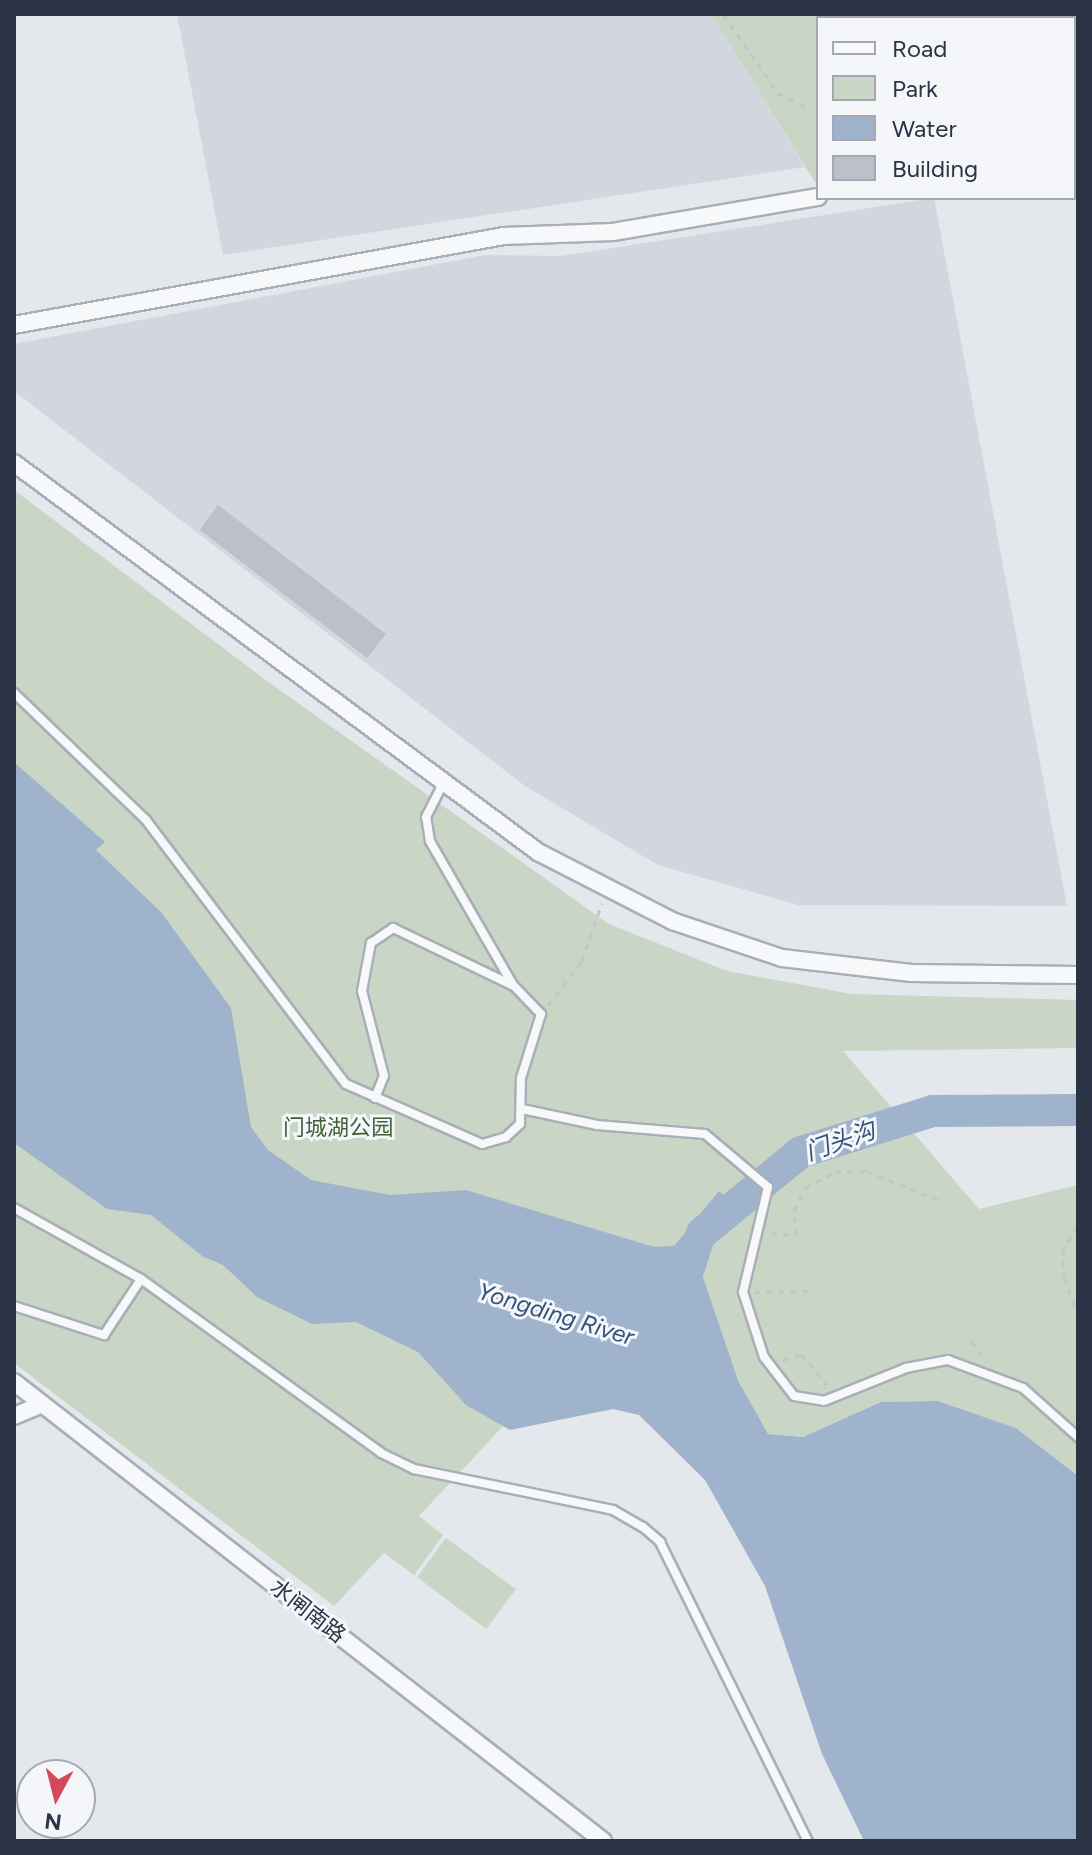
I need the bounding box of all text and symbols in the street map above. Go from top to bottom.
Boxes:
legend [816,16,1076,200]
text: Road [892,34,947,63]
text: Park [892,74,938,103]
text: Water [892,114,957,143]
text: Building [892,154,978,183]
park label: 门城湖公园 [283,1115,393,1141]
water label: 门头沟 [801,1116,879,1166]
water label: Yongding River [474,1277,638,1351]
street label: 水闸南路 [265,1574,351,1648]
north arrow [16,1759,96,1839]
text: N [43,1807,63,1836]

